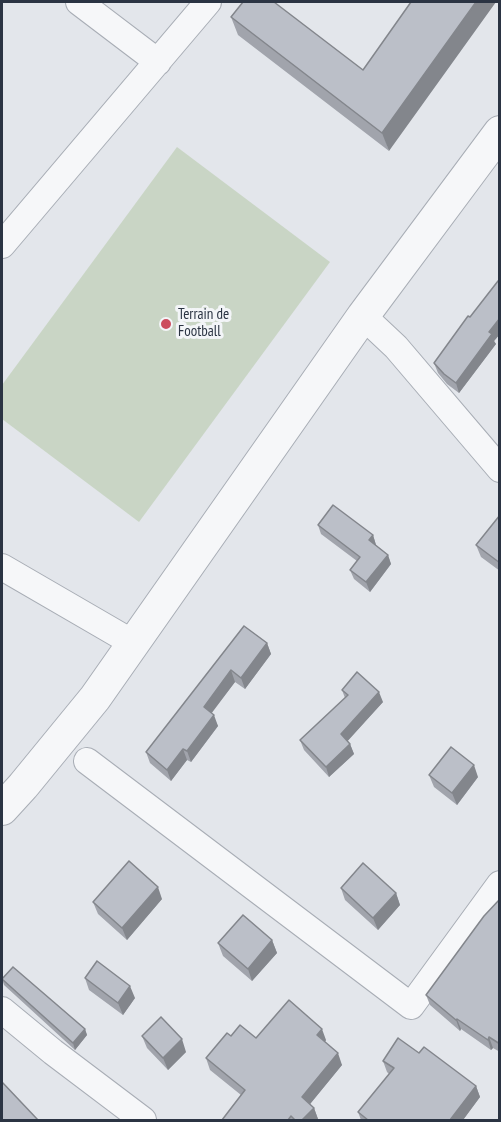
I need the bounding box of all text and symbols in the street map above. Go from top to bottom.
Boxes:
place label: Terrain de Football [178,306,229,341]
marker: Terrain de Football [159,317,173,331]

